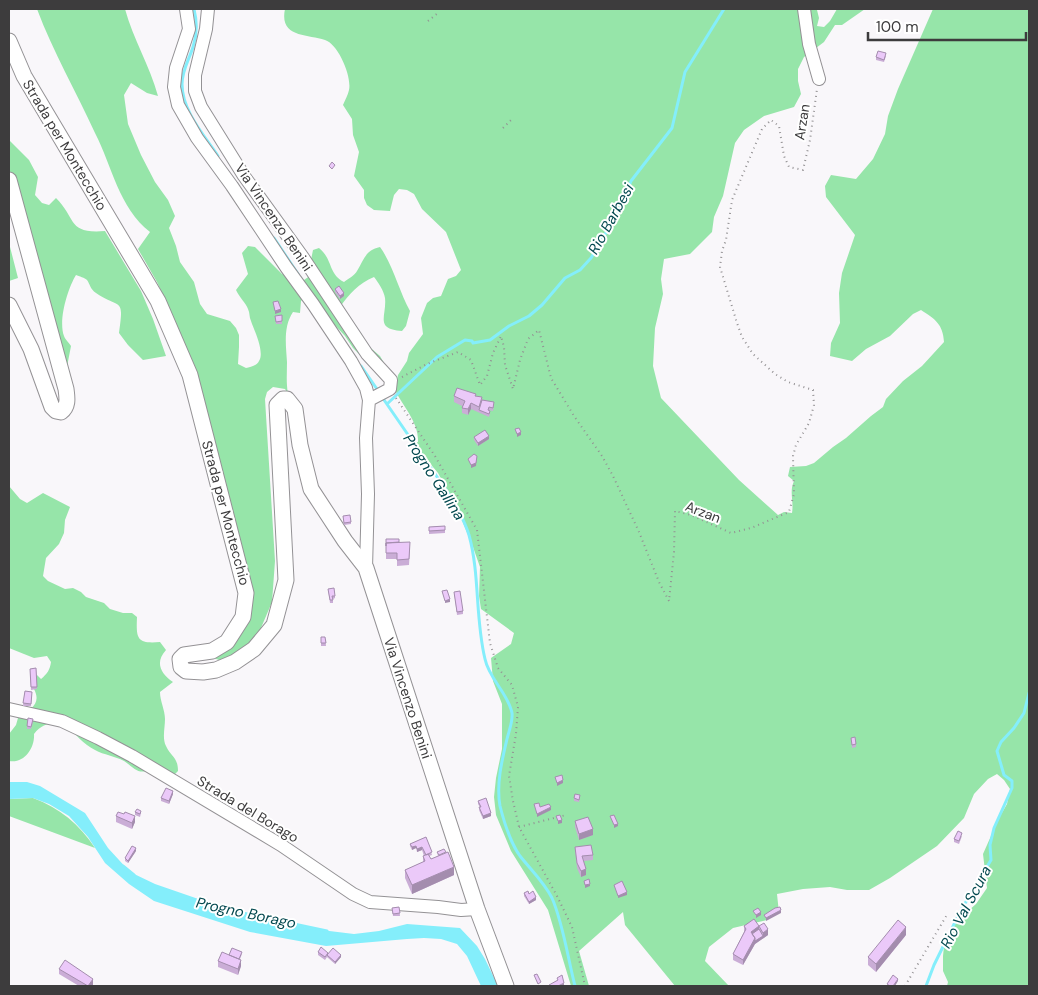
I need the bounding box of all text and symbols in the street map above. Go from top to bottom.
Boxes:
scale bar [868,10,1026,42]
text: 100 m [876,17,919,37]
street label: Strada per Montecchio [19,76,111,214]
street label: Arzan [790,103,814,141]
street label: Via Vincenzo Benini [231,160,317,274]
water label: Rio Barbesi [583,180,639,258]
water label: Progno Gallina [398,430,470,524]
street label: Strada per Montecchio [198,439,254,587]
street label: Arzan [683,497,723,527]
street label: Via Vincenzo Benini [380,635,436,761]
street label: Strada del Borago [194,772,302,846]
water label: Rio Val Scura [936,862,996,952]
water label: Progno Borago [194,893,298,933]

